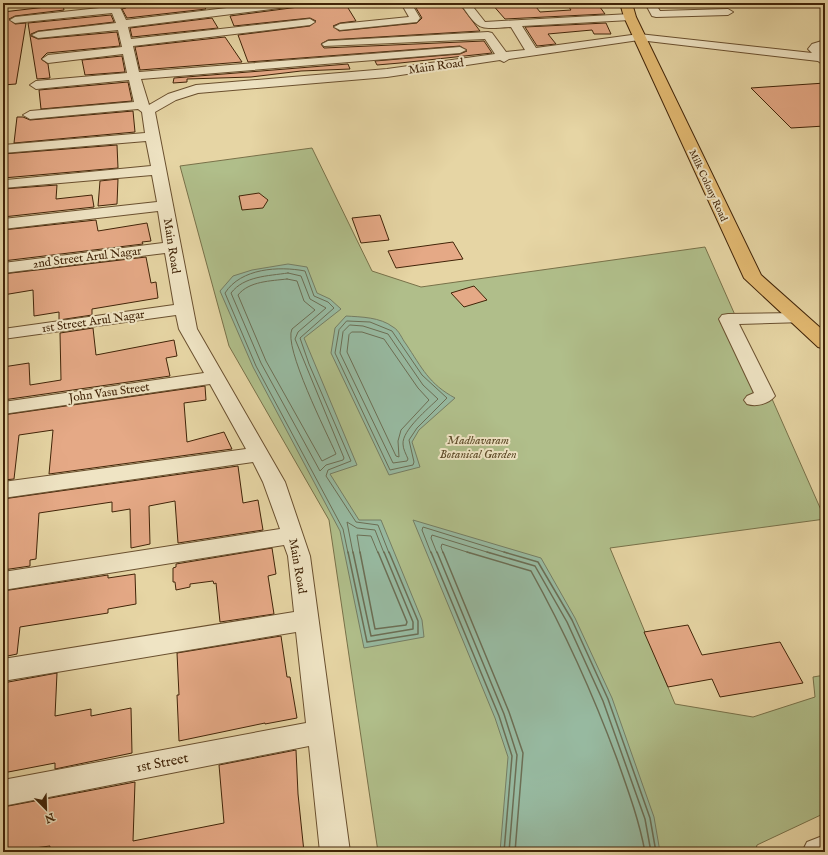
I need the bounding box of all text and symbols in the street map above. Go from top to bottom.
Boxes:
street label: Main Road [407,55,465,78]
street label: Milk Colony Road [685,148,730,224]
street label: Main Road [160,217,183,275]
street label: 2nd Street Arul Nagar [32,243,143,272]
street label: 1st Street Arul Nagar [41,307,146,336]
street label: John Vasu Street [66,379,151,407]
park label: Madhavaram Botanical Garden [439,433,517,462]
street label: Main Road [285,537,310,595]
street label: 1st Street [135,749,190,777]
north arrow [26,789,66,829]
text: N [42,809,58,826]

